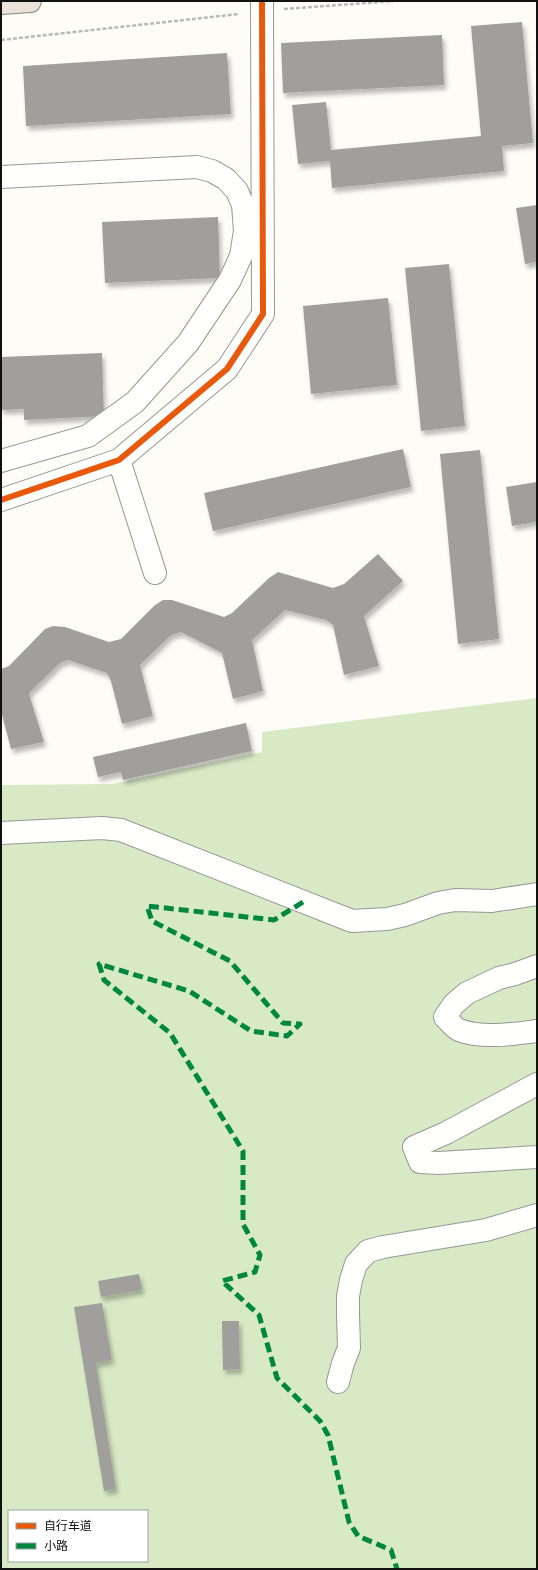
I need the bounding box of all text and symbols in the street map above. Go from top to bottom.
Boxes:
legend [8,1510,148,1562]
text: 自行车道 [44,1518,92,1533]
text: 小路 [44,1538,68,1553]

